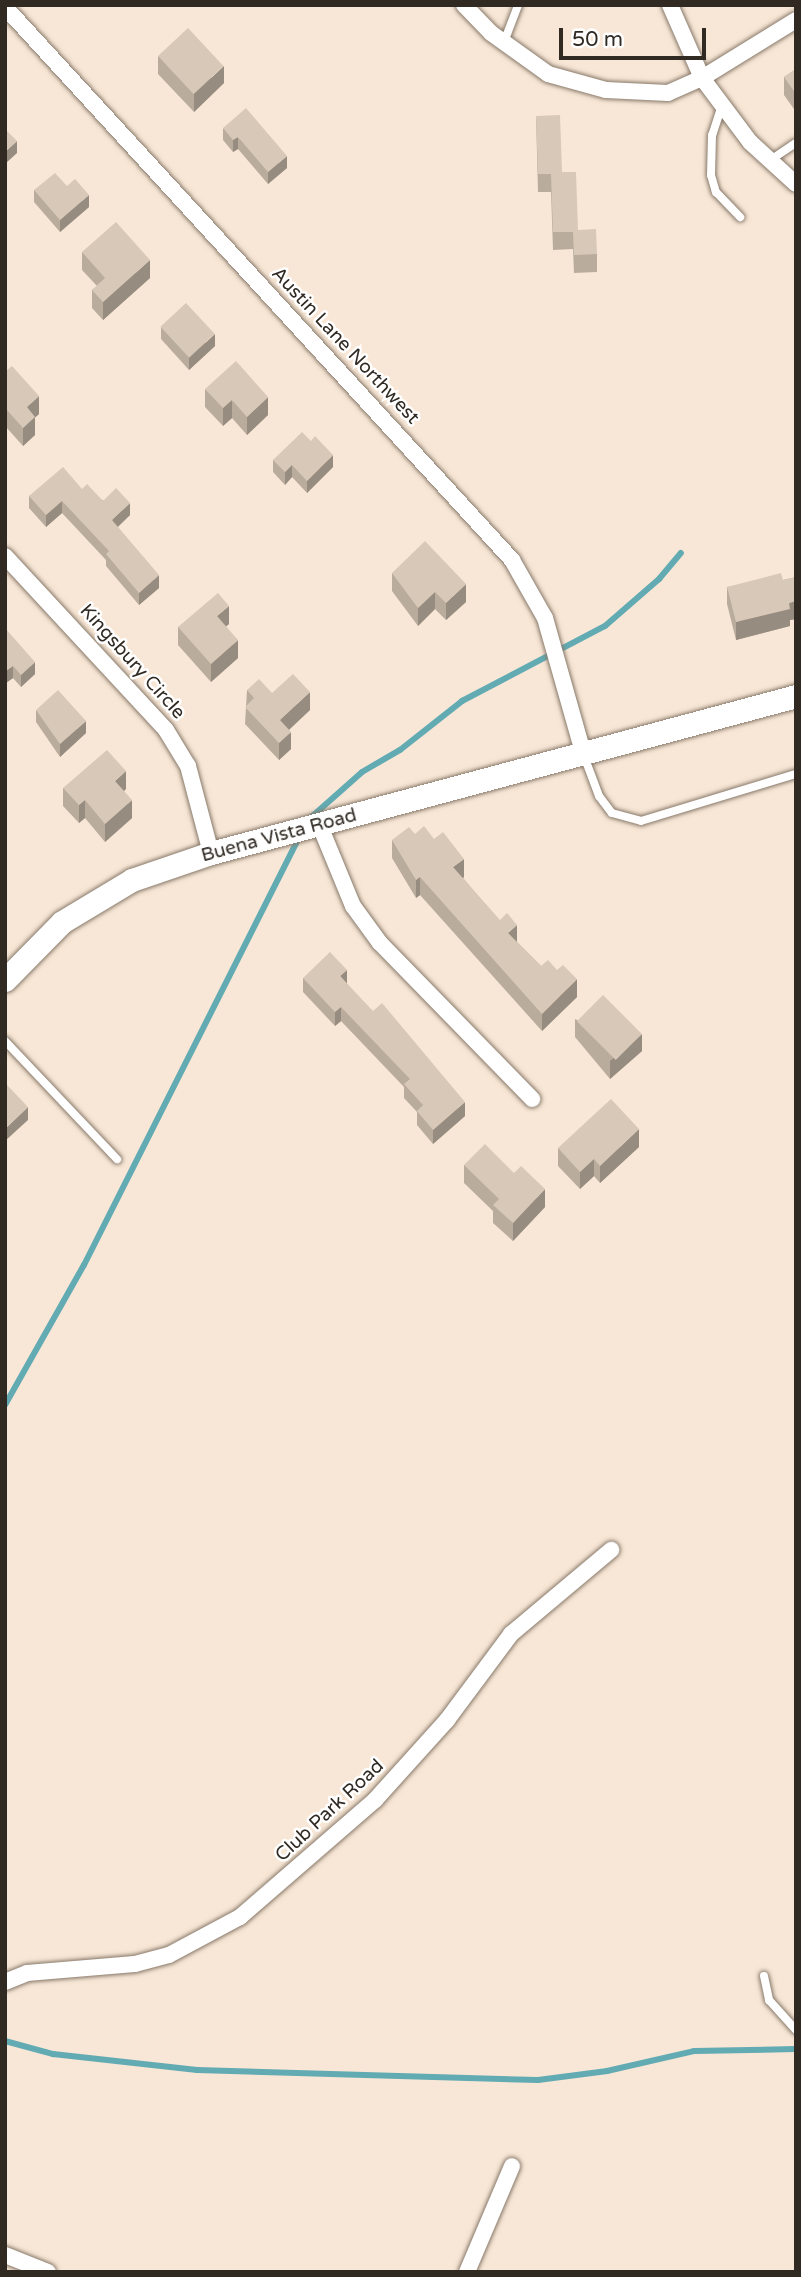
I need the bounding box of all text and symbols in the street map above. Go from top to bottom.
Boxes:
scale bar [563,14,710,58]
text: 50 m [572,27,623,52]
street label: Austin Lane Northwest [266,263,424,429]
street label: Kingsbury Circle [74,600,190,724]
street label: Buena Vista Road [199,804,359,868]
street label: Club Park Road [271,1755,389,1867]

